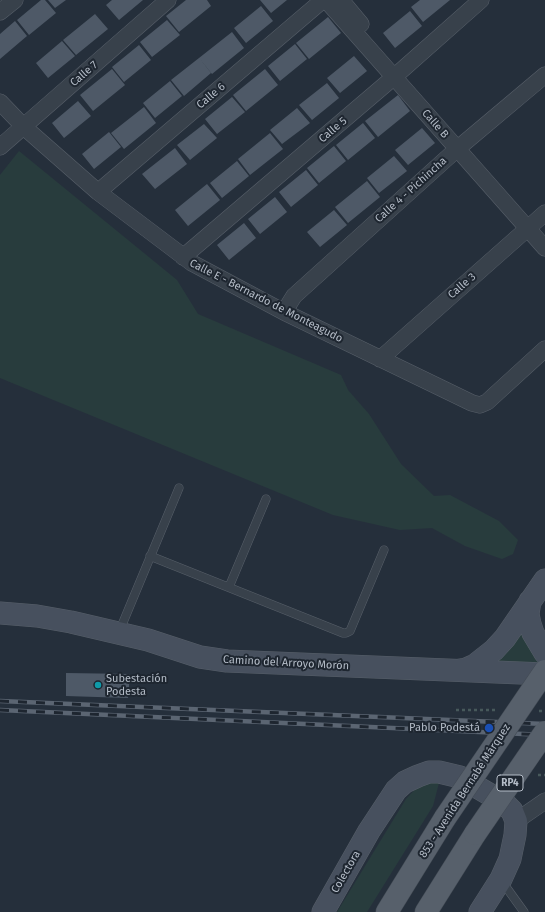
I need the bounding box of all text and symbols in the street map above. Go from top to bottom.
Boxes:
street label: Calle 7 [68,58,100,90]
street label: Calle 6 [194,80,228,112]
street label: Calle B [419,107,451,141]
street label: Calle 5 [316,114,350,146]
street label: Calle 4 - Pichincha [372,154,450,226]
street label: Calle E - Bernardo de Monteagudo [187,257,345,345]
street label: Calle 3 [445,270,479,302]
street label: Camino del Arroyo Morón [223,653,349,673]
place label: Subestación Podesta [106,672,167,698]
marker: Subestación Podesta [93,680,103,690]
place label: Pablo Podestá [409,721,480,735]
street label: 853 - Avenida Bernabé Márquez [417,722,513,860]
marker: Pablo Podestá [483,722,495,734]
road number: RP4 [497,775,523,791]
street label: Colectora [329,848,363,896]

